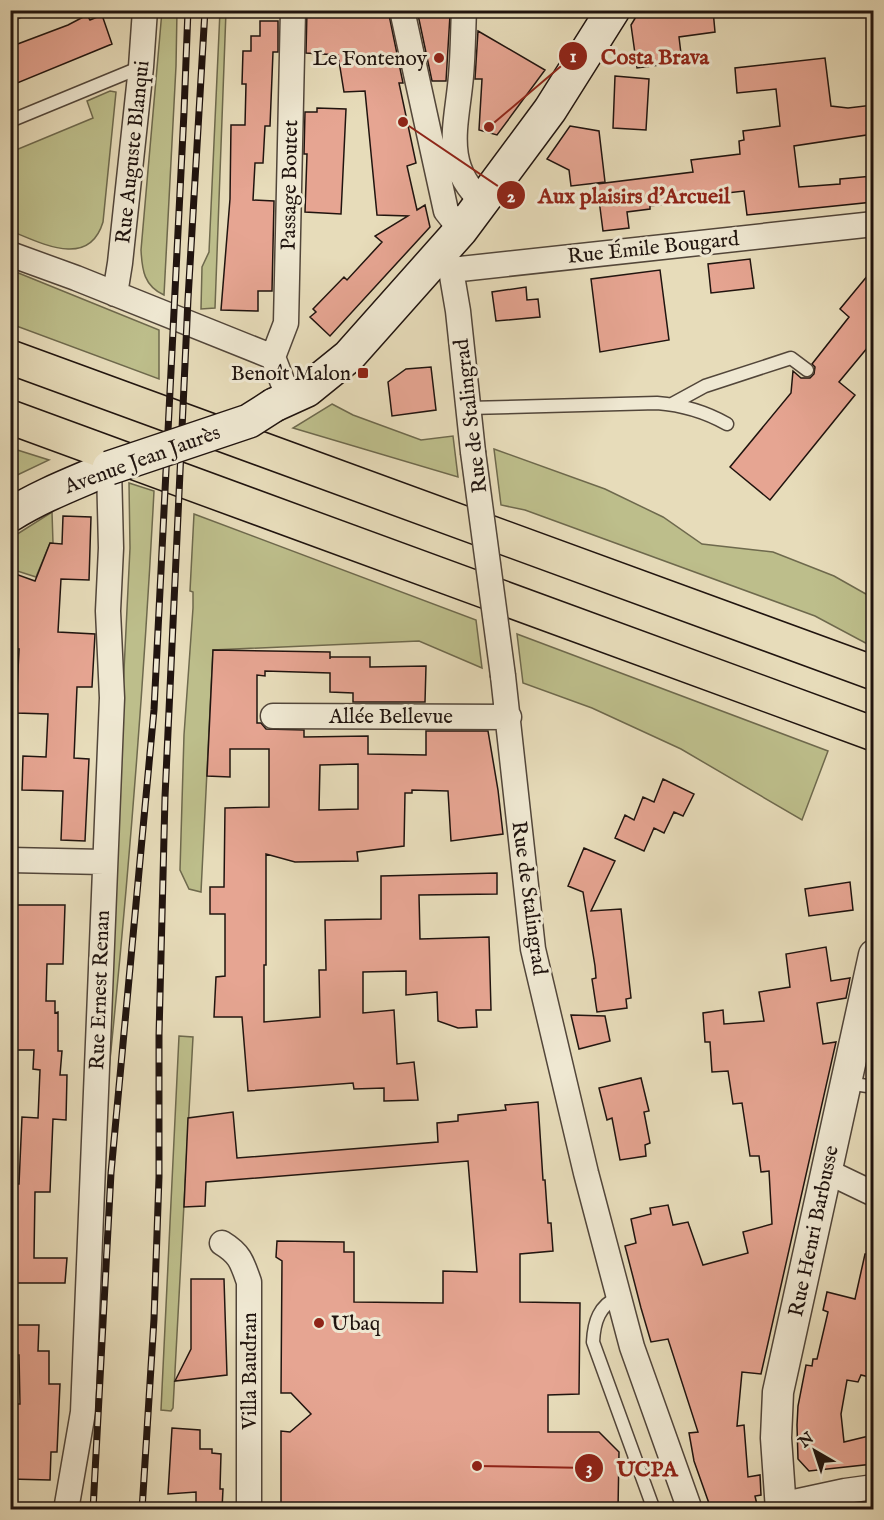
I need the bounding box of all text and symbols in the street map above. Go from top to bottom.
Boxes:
callout: Costa Brava [558,36,721,76]
text: Costa Brava [601,44,710,72]
place label: Le Fontenoy [313,46,428,73]
text: 1 [570,46,577,69]
marker: Le Fontenoy [432,51,446,65]
street label: Rue Auguste Blanqui [110,59,157,245]
street label: Passage Boutet [276,119,305,251]
callout: Aux plaisirs d'Arcueil [496,175,742,215]
text: Aux plaisirs d'Arcueil [537,183,731,211]
text: 2 [507,186,516,209]
street label: Rue Émile Bougard [566,225,741,271]
street label: Rue de Stalingrad [449,336,494,495]
place label: Benoît Malon [231,361,351,388]
marker: Benoît Malon [356,366,370,380]
street label: Avenue Jean Jaurès [60,420,224,501]
street label: Allée Bellevue [328,704,453,731]
street label: Rue de Stalingrad [504,819,553,978]
street label: Rue Ernest Renan [84,910,117,1071]
street label: Rue Henri Barbusse [783,1143,846,1320]
place label: Ubaq [331,1311,381,1338]
street label: Villa Baudran [237,1312,264,1431]
marker: Ubaq [312,1316,326,1330]
north arrow [785,1421,845,1481]
text: N [794,1429,819,1454]
callout: UCPA [574,1448,689,1488]
text: UCPA [615,1456,679,1484]
text: 3 [586,1458,592,1481]

